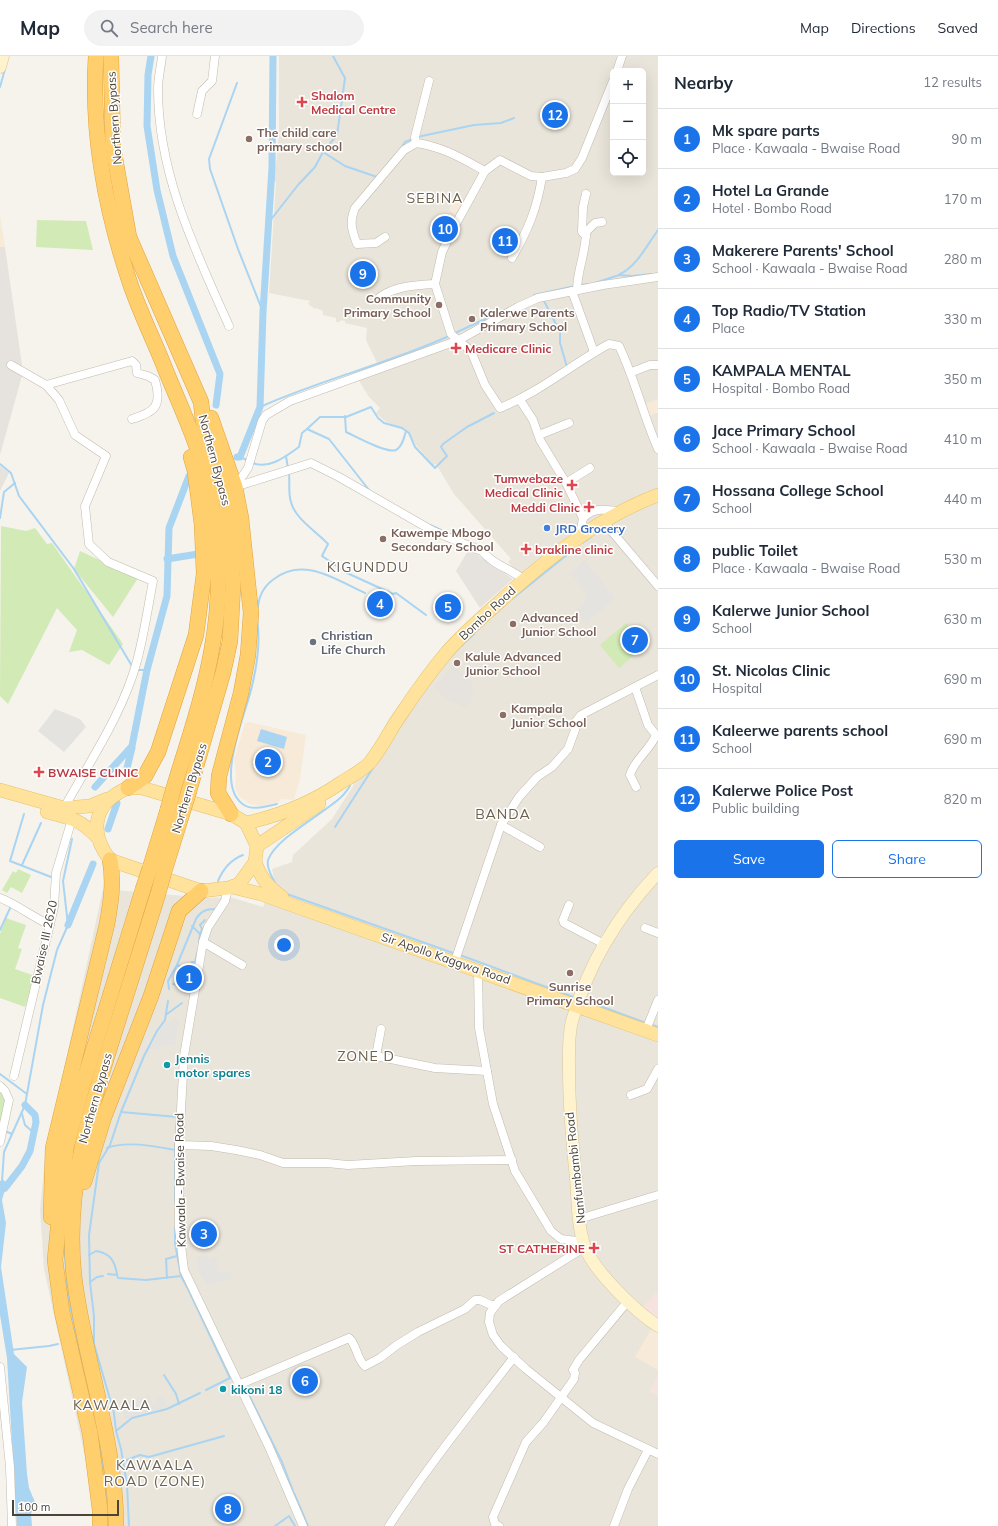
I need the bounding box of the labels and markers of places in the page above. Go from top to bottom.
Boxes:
place label: Shalom Medical Centre [311,88,396,117]
marker: Shalom Medical Centre [296,96,308,108]
pin: 12 [542,100,568,130]
place label: The child care primary school [257,125,342,154]
marker: The child care primary school [244,134,254,144]
pin: 10 [432,214,458,244]
pin: 11 [492,226,518,256]
pin: 9 [350,259,376,289]
place label: Community Primary School [344,291,431,320]
marker: Community Primary School [434,300,444,310]
place label: Kalerwe Parents Primary School [480,305,575,334]
marker: Kalerwe Parents Primary School [467,314,477,324]
place label: Medicare Clinic [465,341,551,356]
marker: Medicare Clinic [450,342,462,354]
place label: Tumwebaze Medical Clinic [485,471,563,500]
marker: Tumwebaze Medical Clinic [566,479,578,491]
place label: Meddi Clinic [511,500,580,515]
marker: Meddi Clinic [583,501,595,513]
place label: JRD Grocery [555,521,625,536]
marker: JRD Grocery [542,523,552,533]
place label: Kawempe Mbogo Secondary School [391,525,494,554]
marker: Kawempe Mbogo Secondary School [378,534,388,544]
place label: brakline clinic [535,542,613,557]
marker: brakline clinic [520,543,532,555]
pin: 4 [367,589,393,619]
pin: 5 [435,592,461,622]
place label: Advanced Junior School [521,610,596,639]
marker: Advanced Junior School [508,619,518,629]
pin: 7 [622,625,648,655]
place label: Christian Life Church [321,628,386,657]
marker: Christian Life Church [308,637,318,647]
place label: Kalule Advanced Junior School [465,649,561,678]
marker: Kalule Advanced Junior School [452,658,462,668]
place label: Kampala Junior School [511,701,586,730]
marker: Kampala Junior School [498,710,508,720]
pin: 2 [255,747,281,777]
place label: BWAISE CLINIC [48,765,139,780]
marker: BWAISE CLINIC [33,766,45,778]
pin: 1 [176,963,202,993]
marker: Sunrise Primary School [565,968,575,978]
place label: Sunrise Primary School [526,979,614,1008]
place label: Jennis motor spares [175,1051,251,1080]
marker: Jennis motor spares [162,1060,172,1070]
pin: 3 [191,1219,217,1249]
place label: ST CATHERINE [499,1241,585,1256]
marker: ST CATHERINE [588,1242,600,1254]
pin: 6 [292,1366,318,1396]
place label: kikoni 18 [231,1382,282,1397]
marker: kikoni 18 [218,1384,228,1394]
pin: 8 [215,1494,241,1524]

